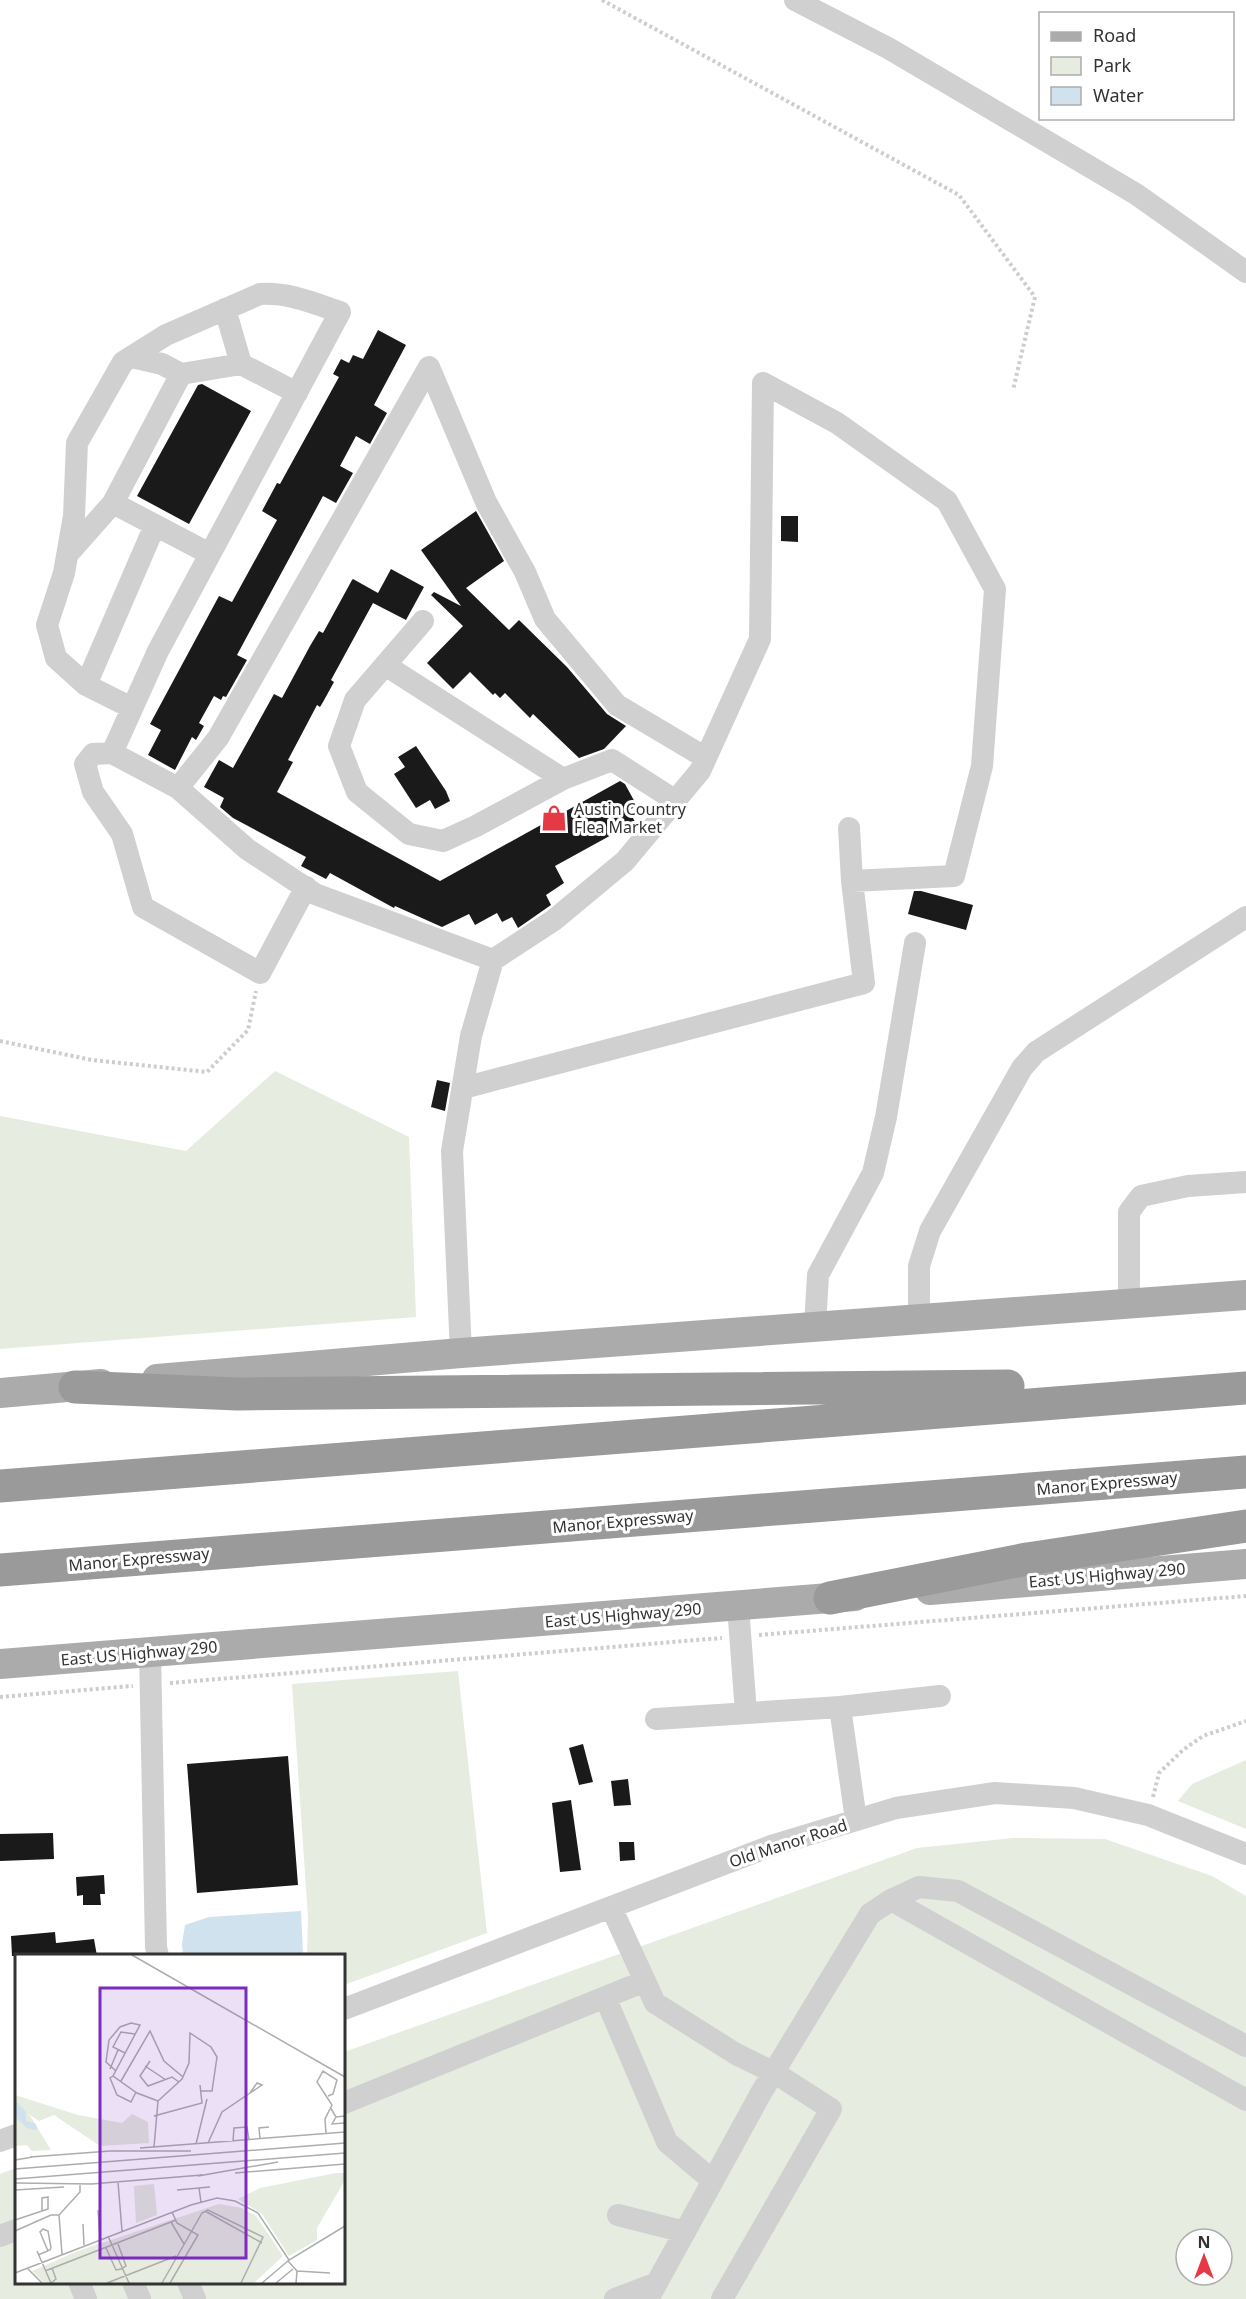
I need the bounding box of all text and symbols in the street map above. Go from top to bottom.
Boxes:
legend [1039,12,1234,120]
text: Road [1093,23,1136,47]
text: Park [1093,53,1131,77]
text: Water [1093,83,1144,107]
place label: Austin Country Flea Market [574,798,687,838]
shop icon: Austin Country Flea Market [539,803,569,833]
street label: Manor Expressway [1036,1466,1179,1500]
street label: Manor Expressway [552,1504,695,1538]
street label: Manor Expressway [68,1542,211,1576]
street label: East US Highway 290 [1028,1557,1186,1593]
street label: East US Highway 290 [544,1597,702,1633]
street label: East US Highway 290 [60,1635,218,1671]
street label: Old Manor Road [726,1814,850,1872]
inset map [15,1954,345,2284]
north arrow [1174,2227,1234,2287]
text: N [1197,2231,1211,2253]

